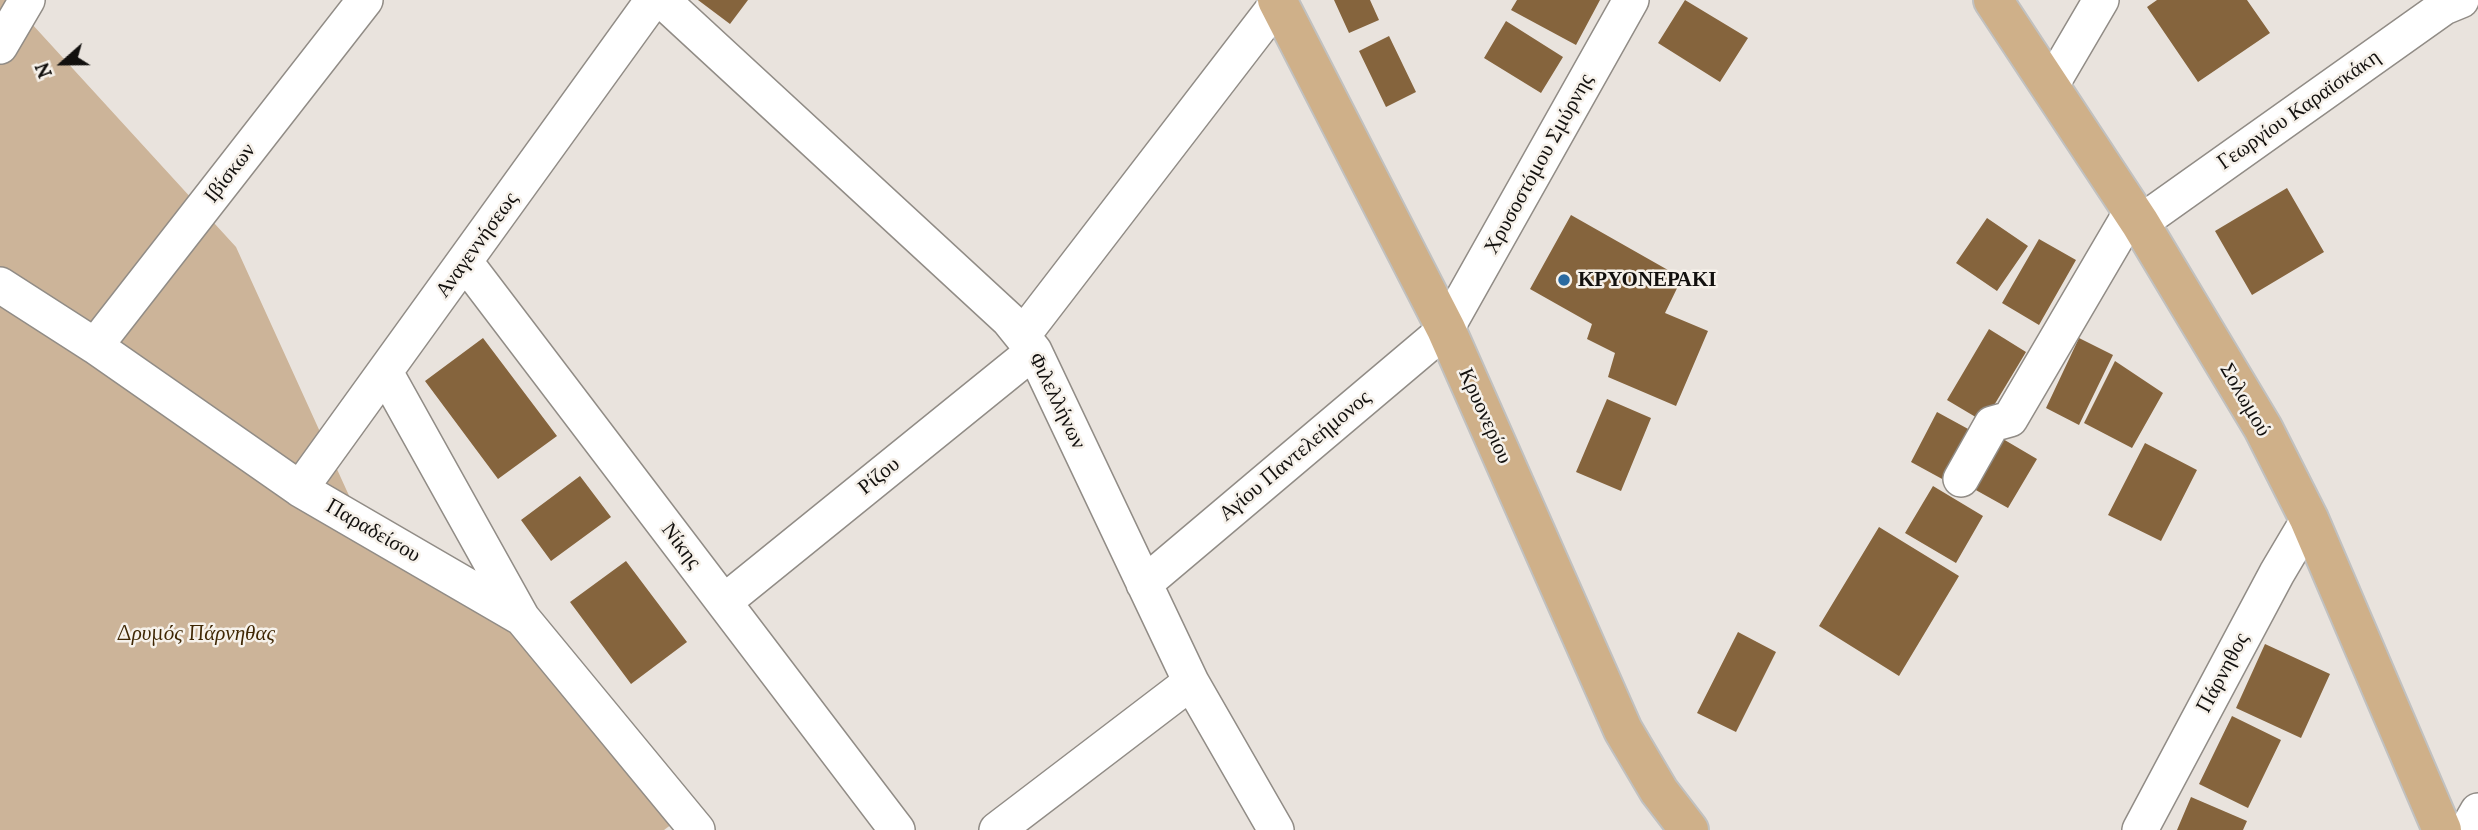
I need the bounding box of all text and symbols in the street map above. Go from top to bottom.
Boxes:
north arrow [28,28,98,98]
street label: Γεωργίου Καραϊσκάκη [2213,44,2385,176]
text: N [30,59,57,82]
street label: Χρυσοστόμου Σμύρνης [1479,69,1599,259]
street label: Ιβίσκων [199,138,261,208]
street label: Αναγεννήσεως [430,187,524,303]
place label: ΚΡΥΟΝΕΡΑΚΙ [1578,267,1716,293]
marker: ΚΡΥΟΝΕΡΑΚΙ [1556,272,1572,288]
street label: Φιλελλήνων [1023,349,1091,453]
street label: Σολωμού [2214,359,2276,441]
street label: Κρυονερίου [1453,364,1517,468]
street label: Αγίου Παντελεήμονος [1214,385,1376,527]
street label: Ρίζου [853,452,905,500]
street label: Παραδείσου [321,494,425,568]
street label: Νίκης [656,518,706,574]
park label: Δρυμός Πάρνηθας [117,621,275,647]
street label: Πάρνηθος [2191,629,2255,717]

